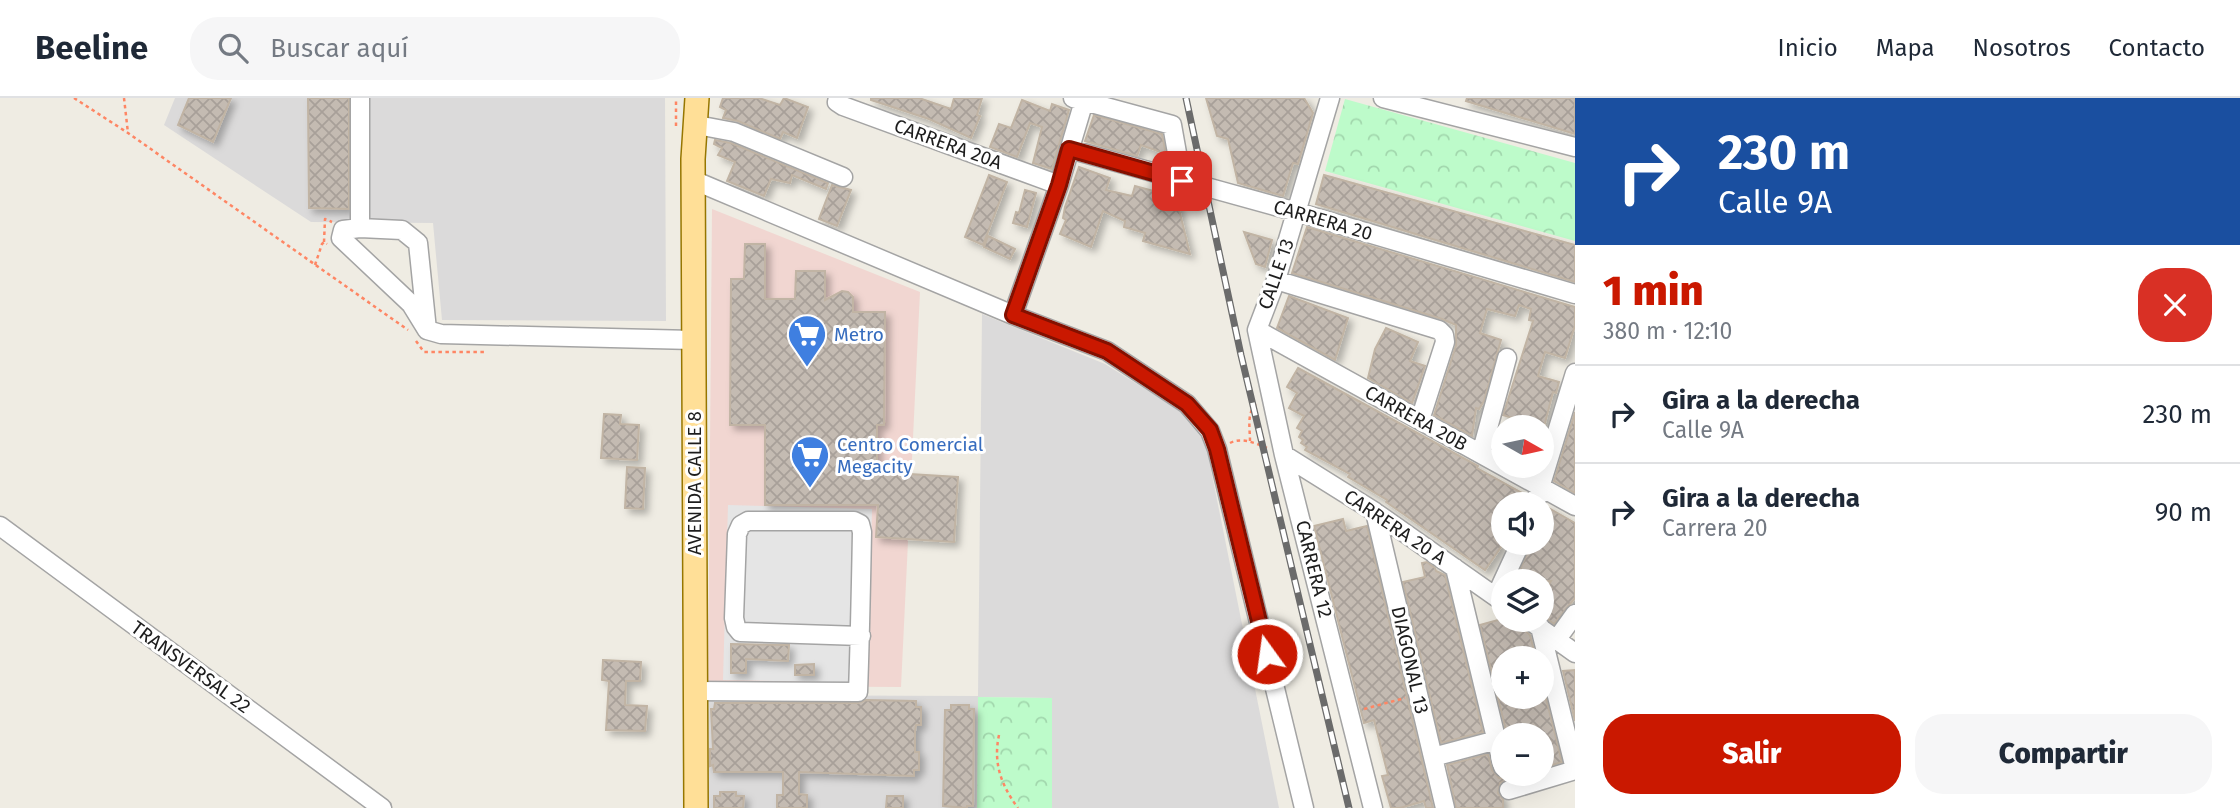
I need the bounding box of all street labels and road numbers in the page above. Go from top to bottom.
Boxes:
street label: CARRERA 20A [891,114,1005,174]
street label: CARRERA 20 [1271,195,1375,245]
street label: CALLE 13 [1253,236,1299,312]
street label: CARRERA 20B [1361,380,1471,456]
street label: AVENIDA CALLE 8 [683,411,706,555]
street label: CARRERA 20 A [1340,484,1450,570]
street label: CARRERA 12 [1291,518,1337,620]
street label: DIAGONAL 13 [1386,604,1434,716]
street label: TRANSVERSAL 22 [127,616,255,718]

